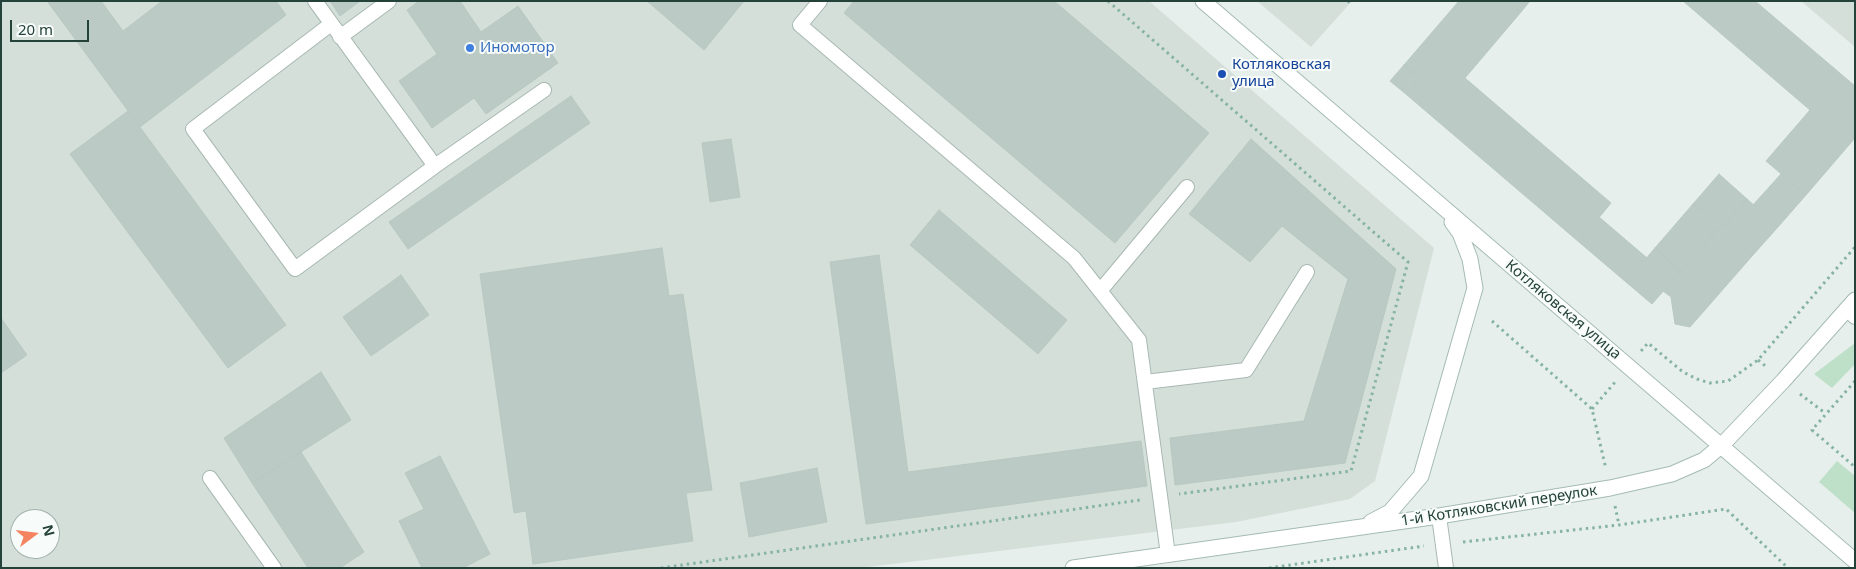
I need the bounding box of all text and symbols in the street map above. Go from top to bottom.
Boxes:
scale bar [12,10,91,42]
text: 20 m [18,19,53,39]
place label: Иномотор [480,39,555,57]
marker: Иномотор [464,42,476,54]
place label: Котляковская улица [1232,56,1331,91]
marker: Котляковская улица [1216,68,1228,80]
street label: Котляковская улица [1502,256,1624,364]
street label: 1-й Котляковский переулок [1400,482,1598,530]
north arrow [10,509,60,559]
text: N [38,522,60,538]

